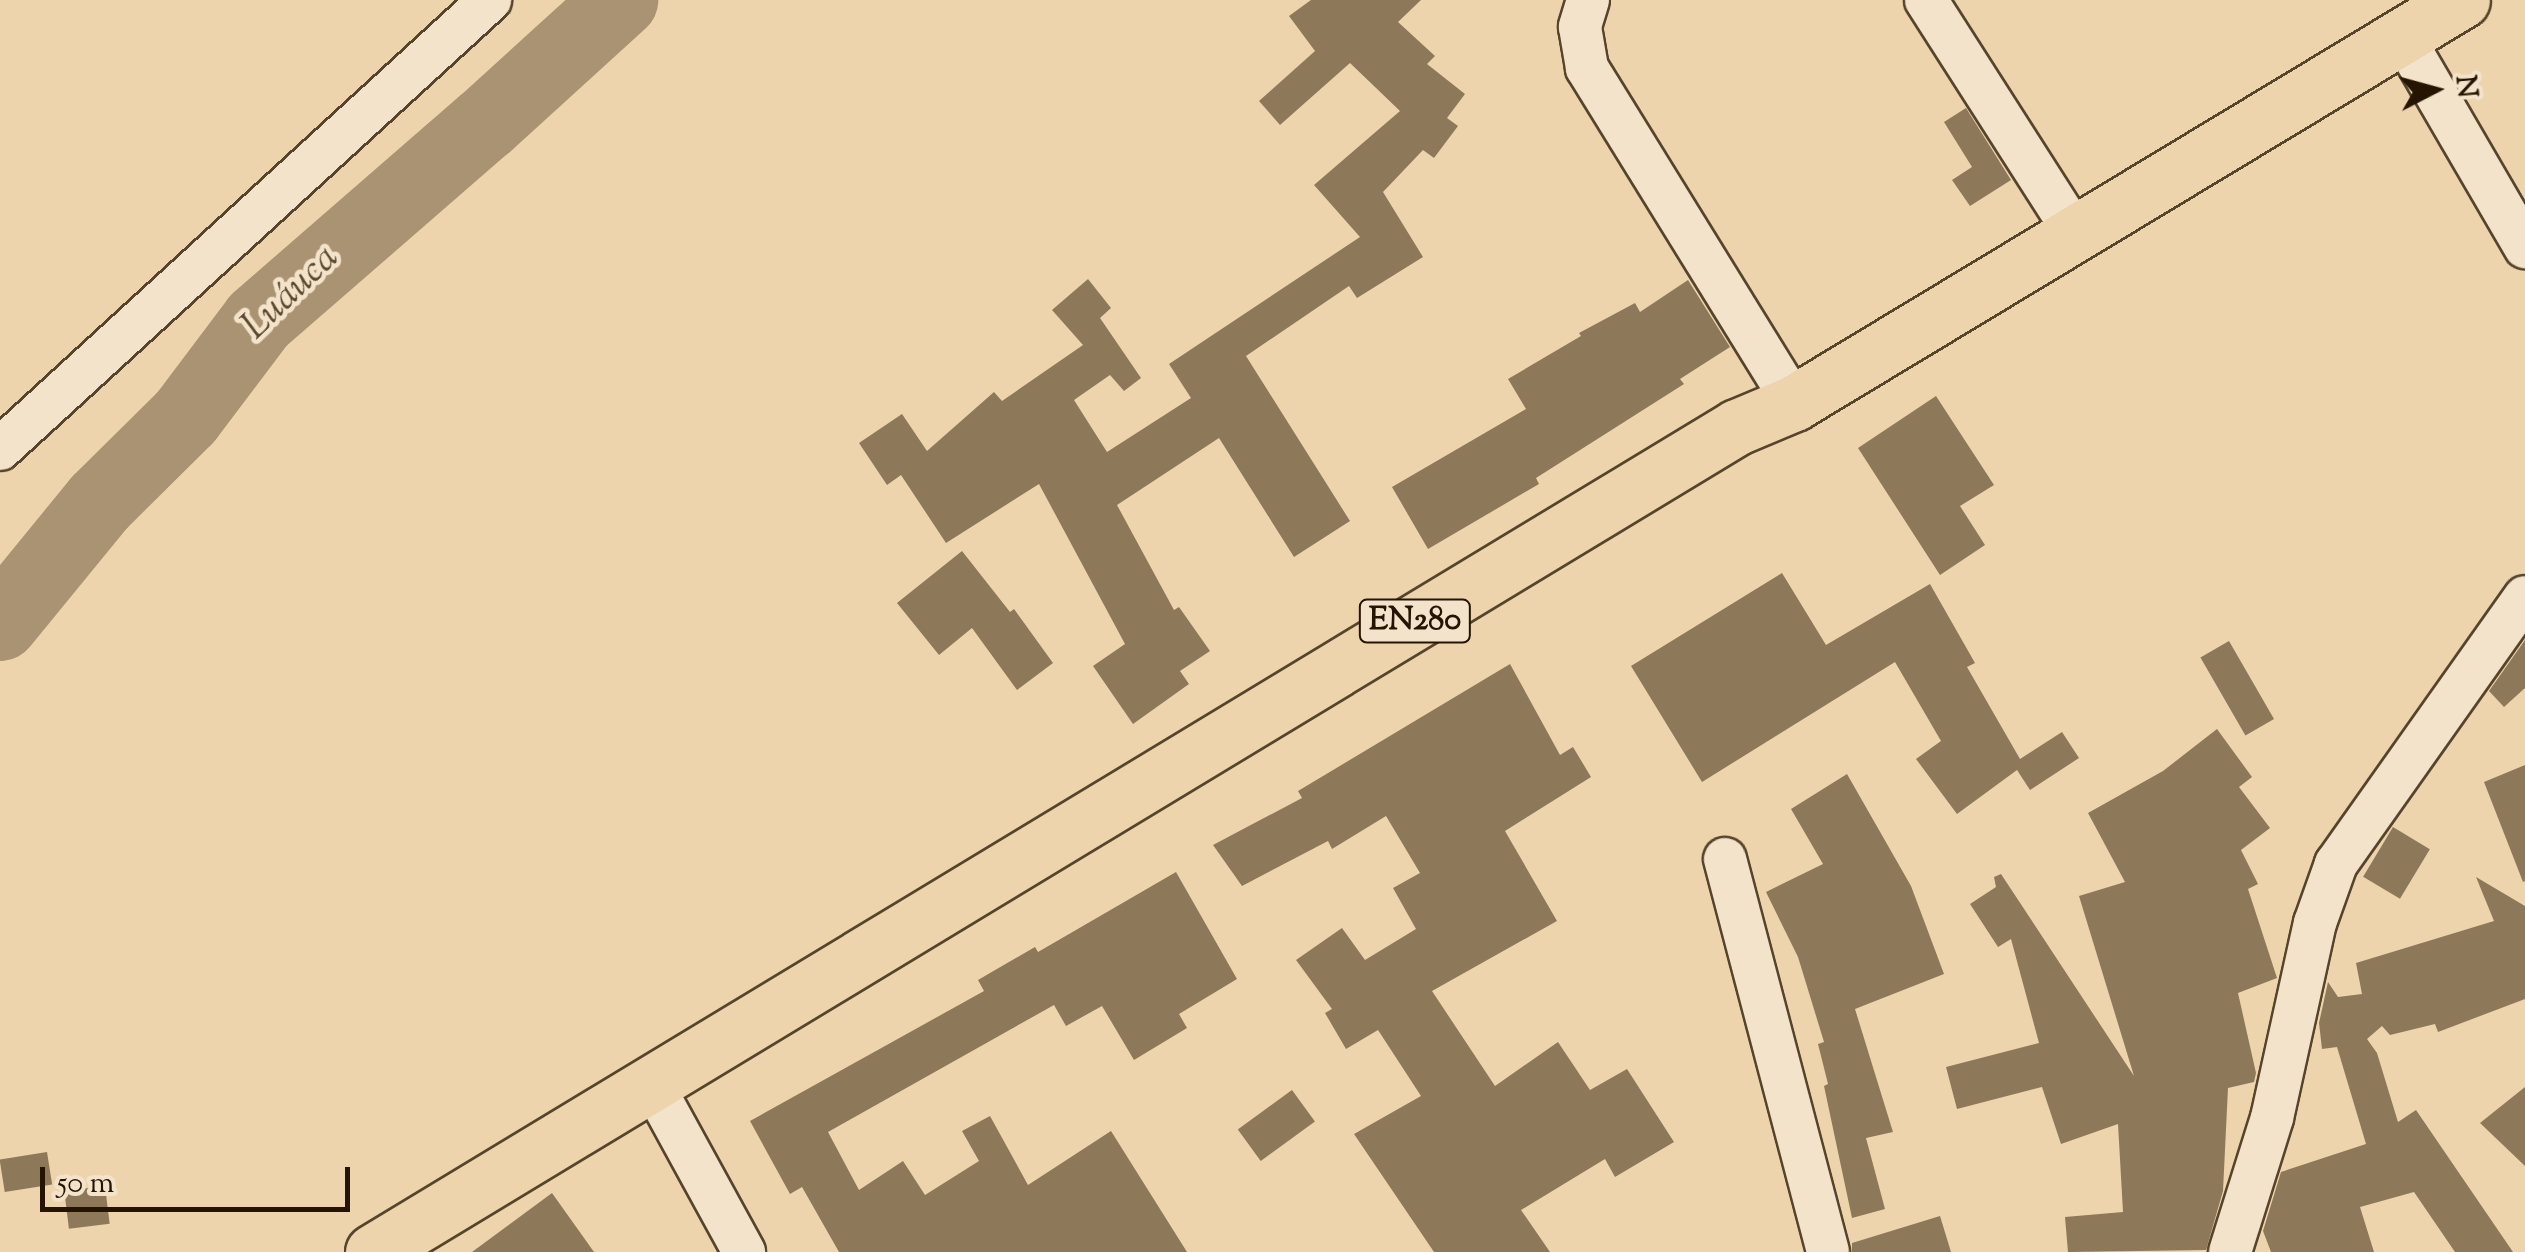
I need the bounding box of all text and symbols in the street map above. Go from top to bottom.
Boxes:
north arrow [2385,40,2485,140]
text: N [2444,74,2486,100]
water label: Luáuca [234,237,350,351]
road number: EN280 [1358,594,1472,648]
scale bar [45,1147,355,1209]
text: 50 m [57,1163,114,1206]

